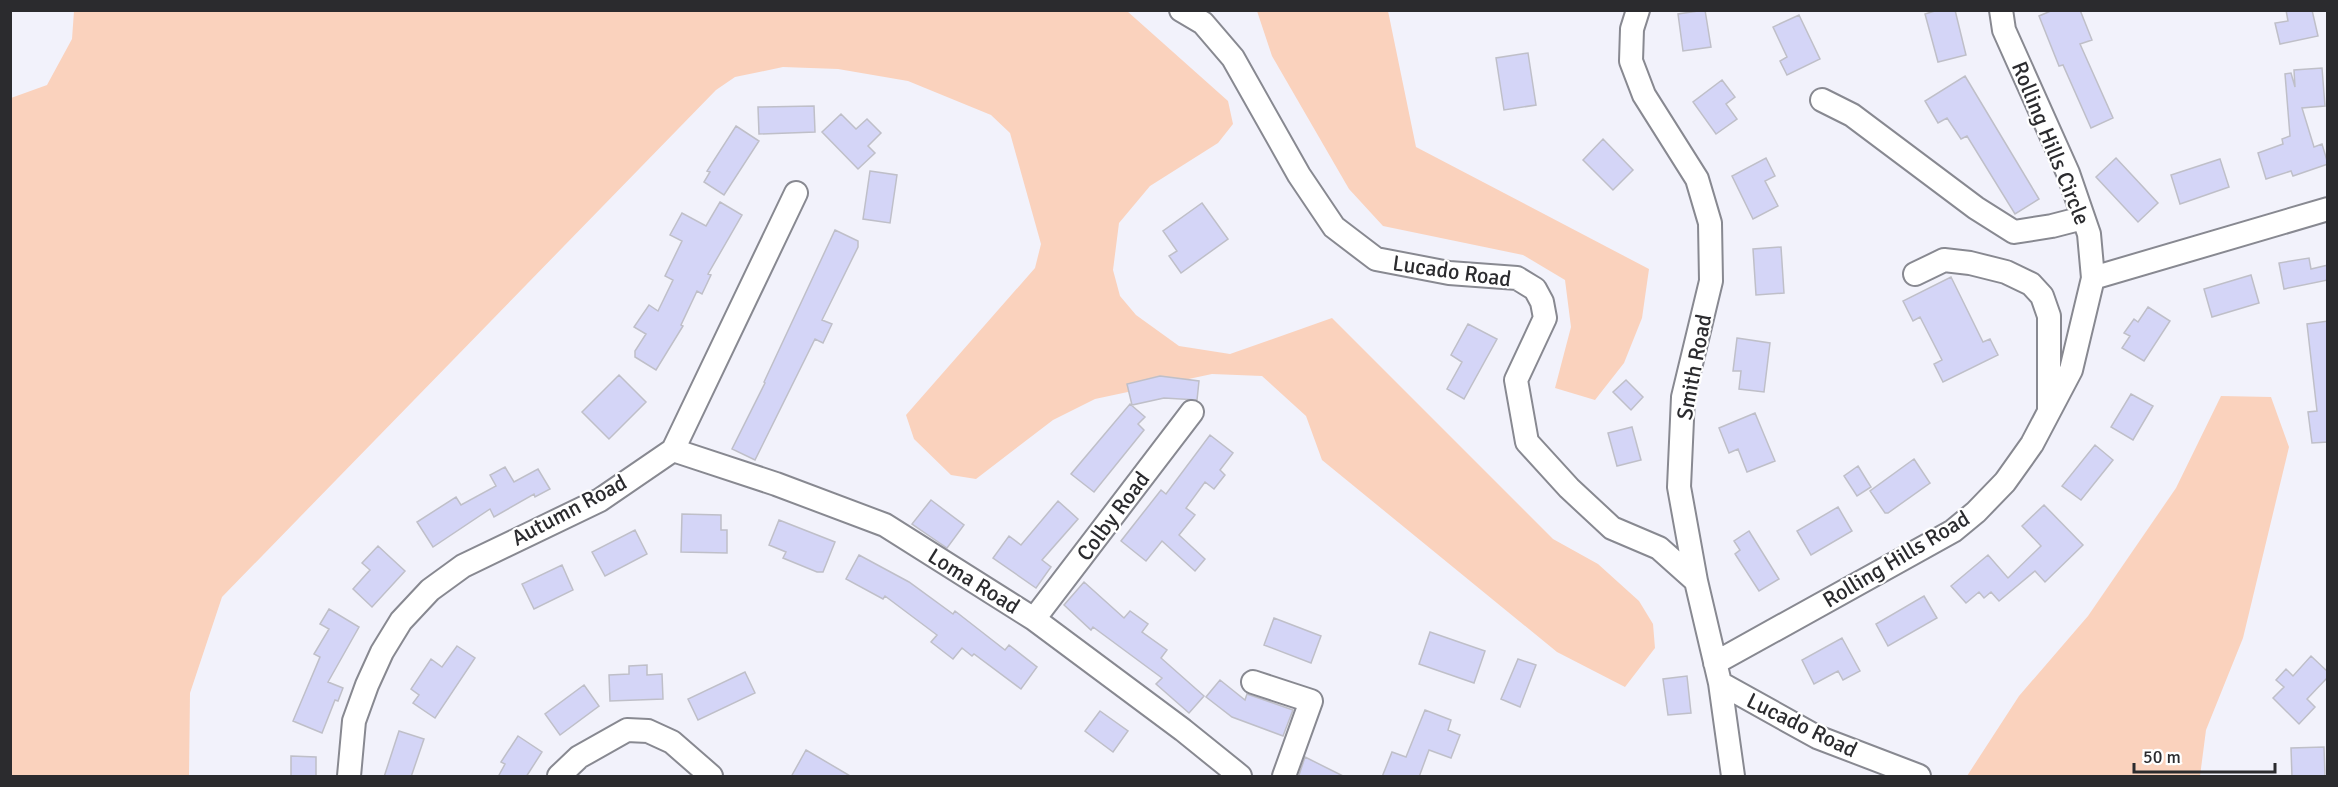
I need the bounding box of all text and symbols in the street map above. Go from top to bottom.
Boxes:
street label: Rolling Hills Circle [2006,57,2096,229]
street label: Lucado Road [1391,249,1513,293]
street label: Smith Road [1671,312,1717,422]
street label: Colby Road [1071,466,1155,566]
street label: Autumn Road [507,468,631,552]
street label: Rolling Hills Road [1818,505,1974,613]
street label: Loma Road [923,542,1025,620]
street label: Lucado Road [1742,687,1862,763]
scale bar [2134,736,2275,774]
text: 50 m [2143,746,2181,768]

